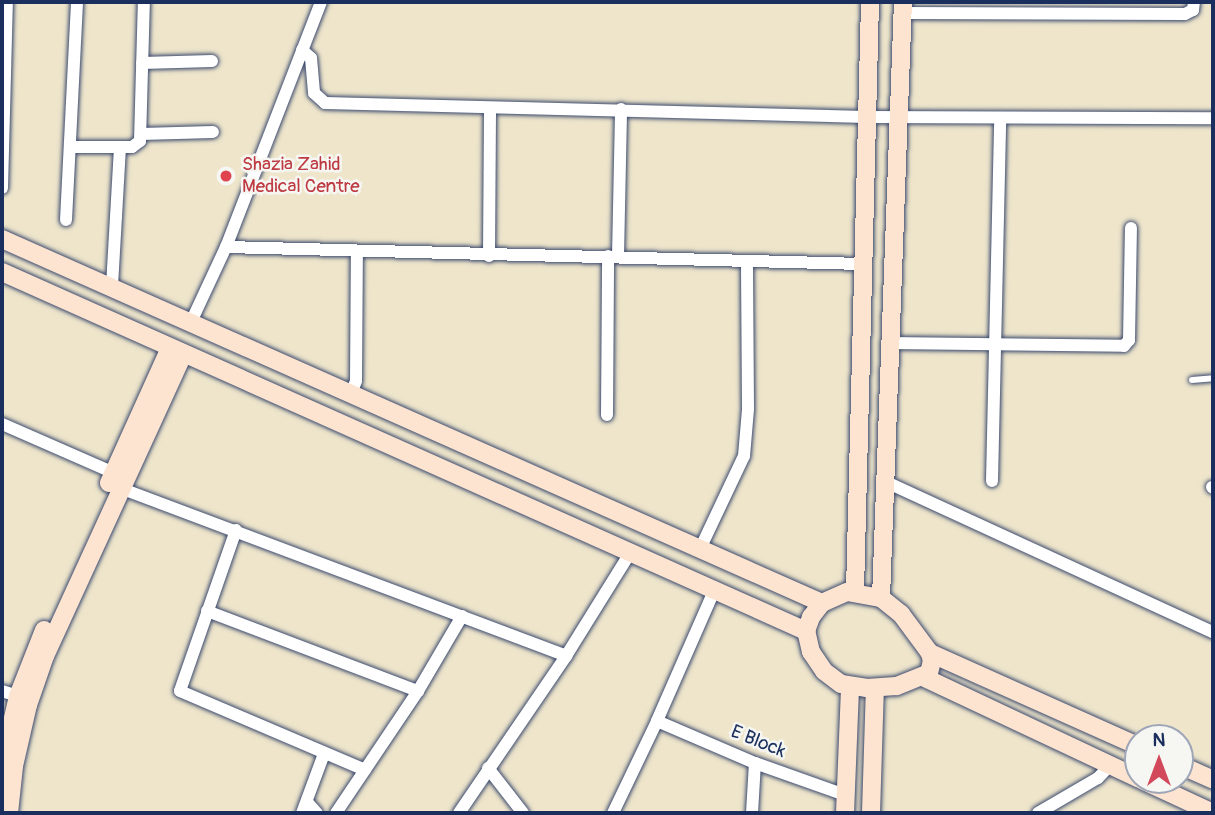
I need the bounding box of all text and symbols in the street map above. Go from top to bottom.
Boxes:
place label: Shazia Zahid Medical Centre [242,154,360,198]
marker: Shazia Zahid Medical Centre [216,166,236,186]
street label: E Block [727,721,789,763]
north arrow [1124,724,1194,794]
text: N [1153,728,1165,752]

